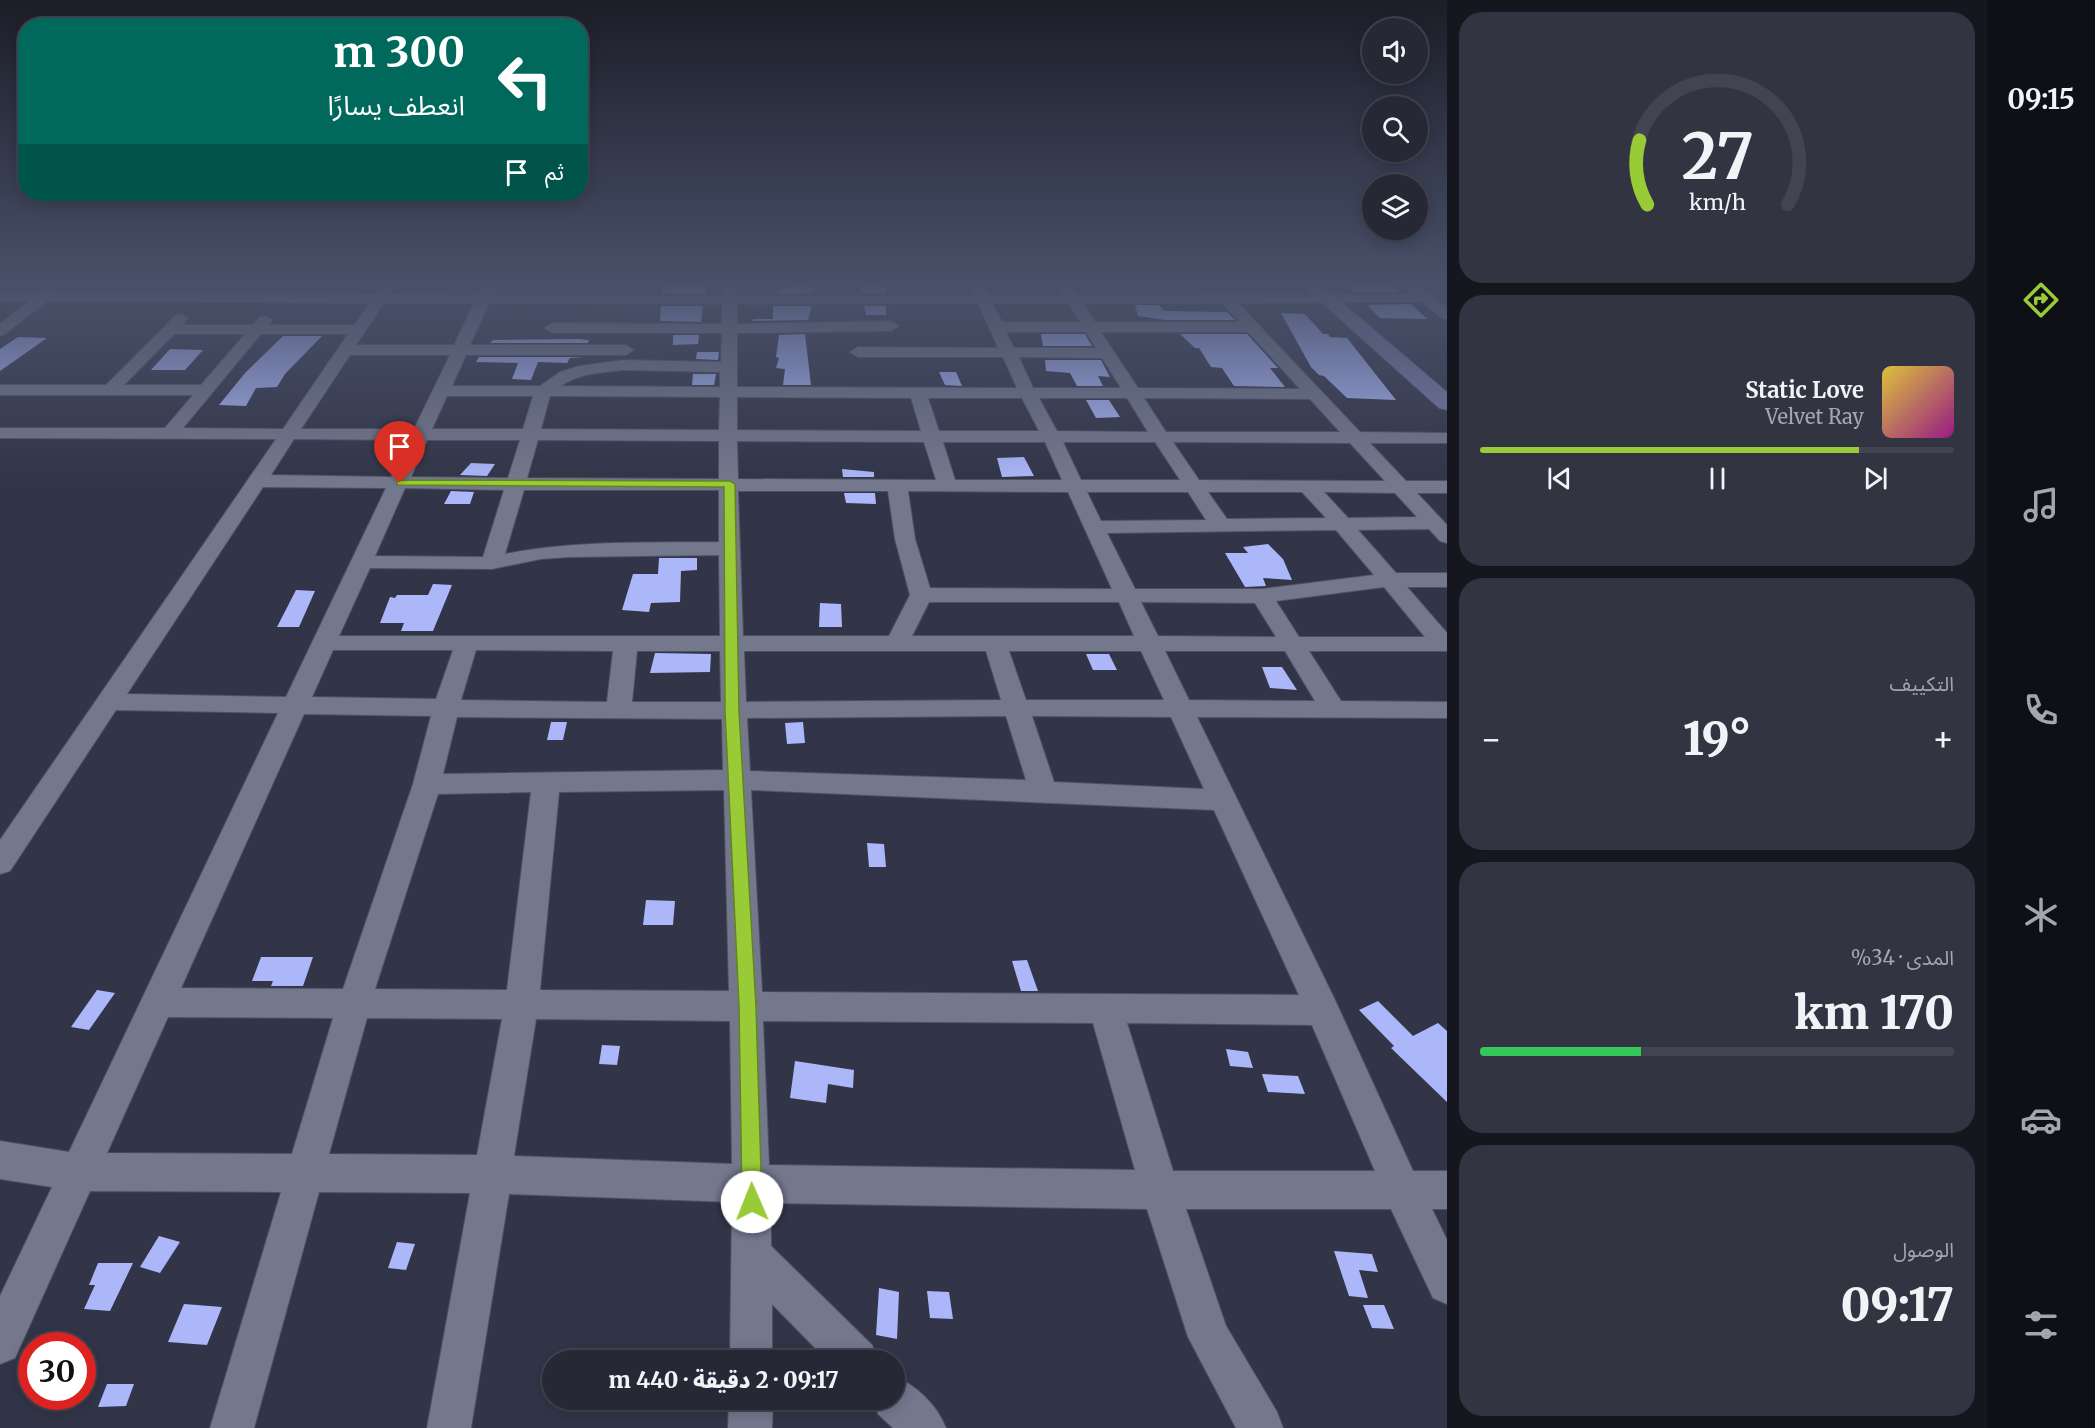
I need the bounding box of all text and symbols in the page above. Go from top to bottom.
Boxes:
map controls [1362,18,1428,240]
button: sound [1362,18,1428,84]
text: 300 m [333,26,465,78]
icon: left [486,42,564,120]
text: 09:15 [2007,82,2075,116]
text: انعطف يسارًا [327,88,465,122]
button: search [1362,96,1428,162]
text: 27 [1681,118,1753,196]
icon: arrive [500,156,533,189]
text: ثم [545,158,564,186]
button: layers [1362,174,1428,240]
text: km/h [1689,189,1745,216]
icon: directions [2020,279,2062,321]
text: Static Love [1745,376,1864,404]
text: Velvet Ray [1765,404,1864,429]
pin [374,421,425,483]
icon: arrive [383,430,416,463]
icon: previous [1543,462,1576,495]
icon: pause [1701,462,1734,495]
icon: next [1859,462,1892,495]
icon: music [2020,484,2062,526]
text: التكييف [1890,671,1954,696]
icon: phone [2020,689,2062,731]
text: 19° [1683,711,1751,767]
text: − [1480,719,1502,760]
text: + [1932,719,1954,760]
icon: climate [2020,894,2062,936]
text: المدى · 34% [1851,945,1954,970]
text: 170 km [1794,985,1954,1041]
icon: car [2020,1099,2062,1141]
position arrow [720,1170,784,1234]
text: الوصول [1893,1237,1954,1262]
text: 09:17 [1841,1277,1954,1333]
icon: filters [2020,1304,2062,1346]
speed limit sign: 30 [18,1332,96,1410]
text: 09:17 · 2 دقيقة · 440 m [608,1366,839,1394]

